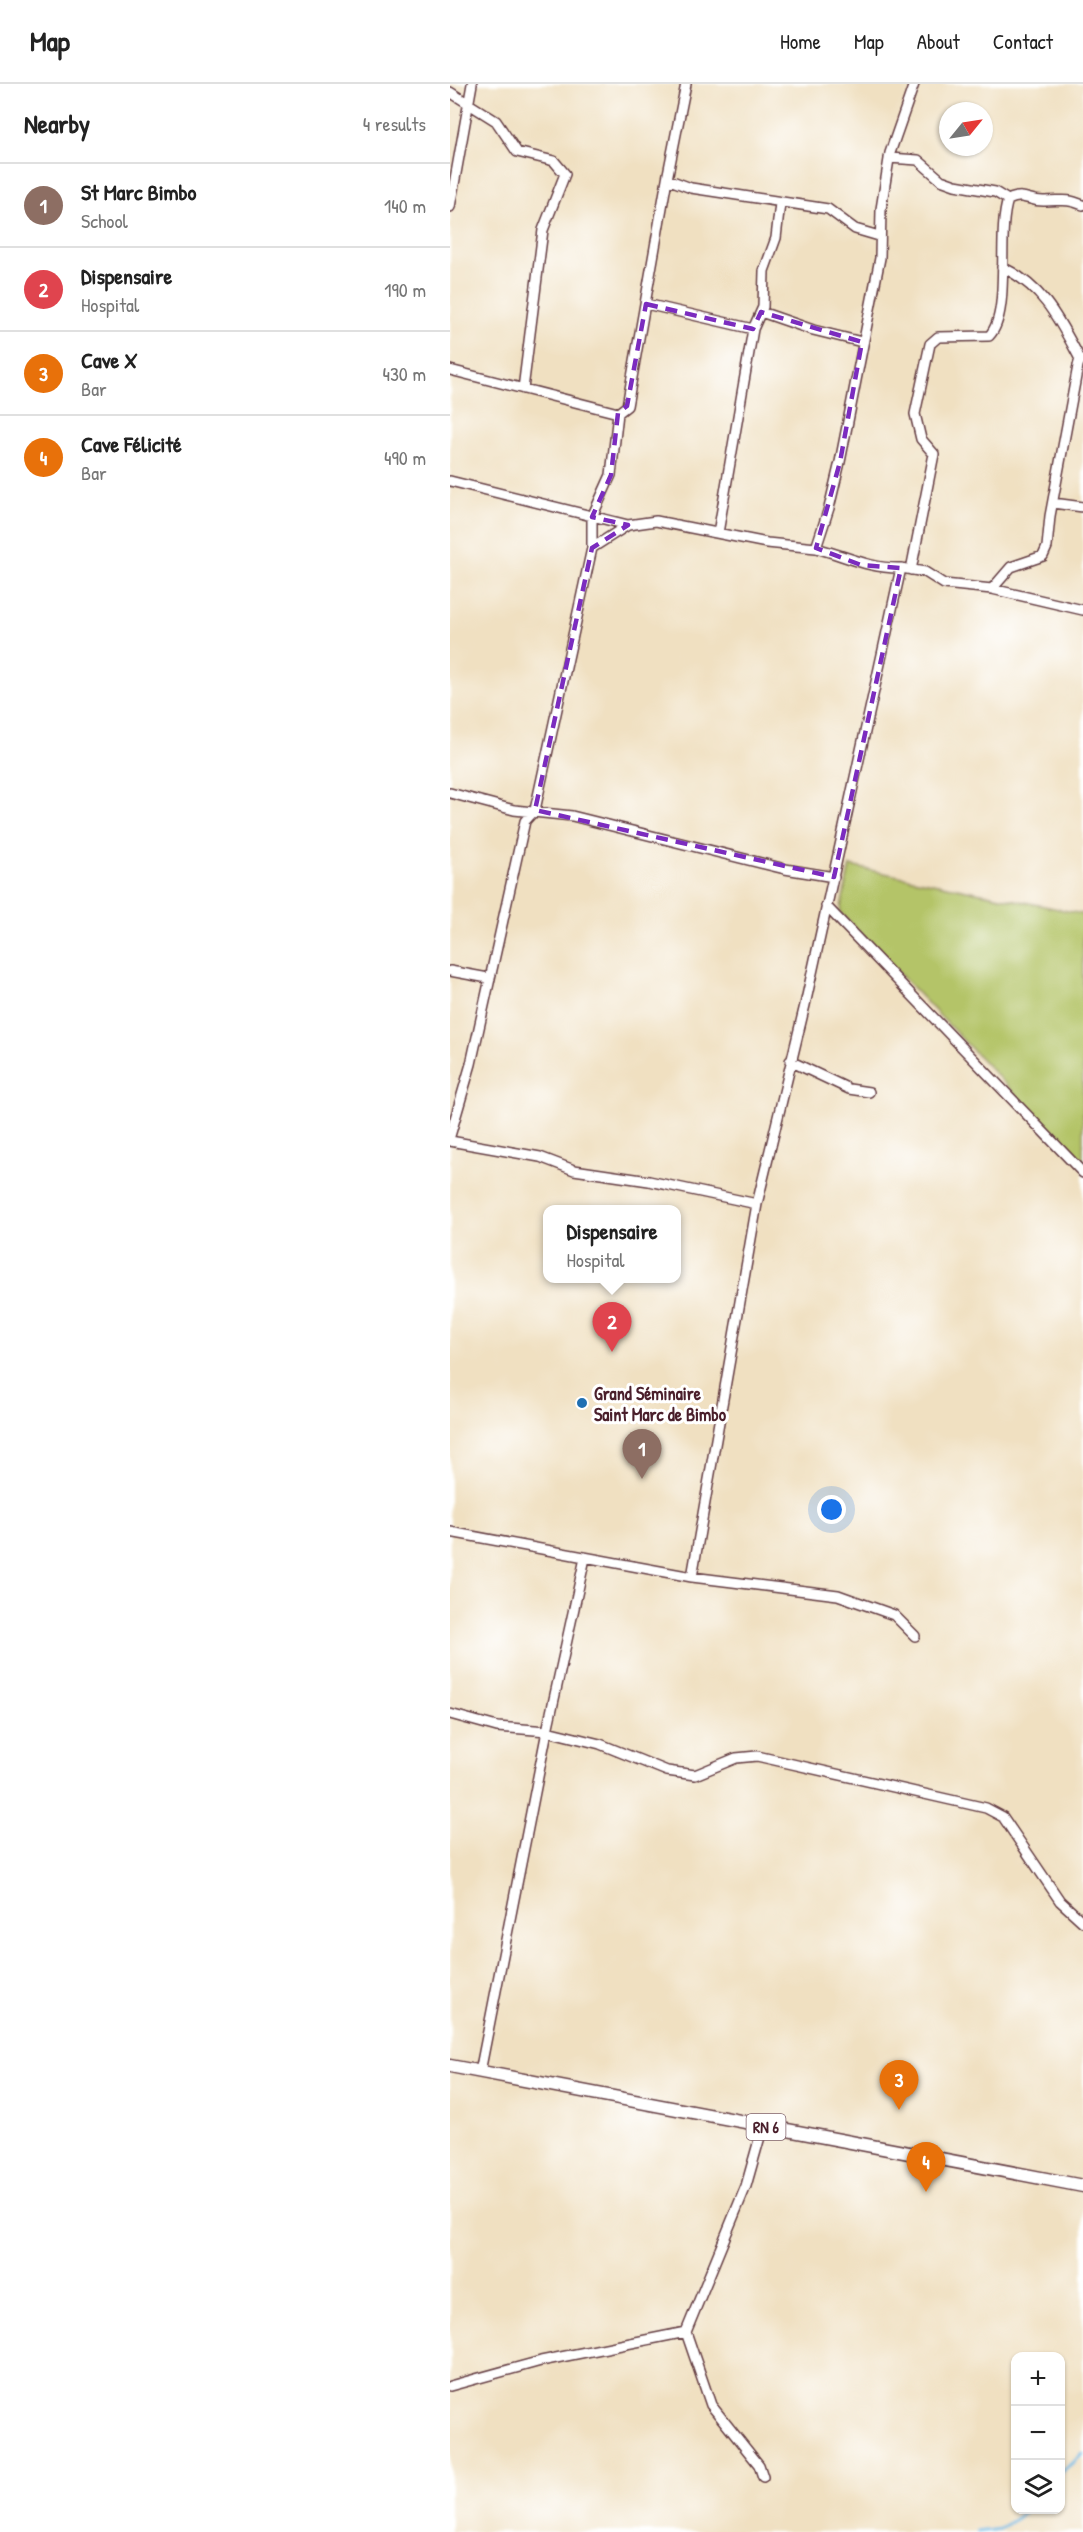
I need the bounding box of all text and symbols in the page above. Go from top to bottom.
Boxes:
text: Map [30,22,70,60]
text: Home [780,27,821,56]
text: Map [854,27,884,56]
text: About [917,27,960,56]
text: Contact [993,27,1053,56]
north arrow [939,102,993,156]
text: Nearby [24,106,90,141]
text: 4 results [363,110,426,137]
text: St Marc Bimbo [81,177,196,207]
text: 1 [40,192,47,219]
text: 140 m [384,192,426,219]
text: School [81,207,128,234]
text: Dispensaire [81,261,172,291]
text: 2 [39,276,48,303]
text: 190 m [384,276,426,303]
text: Hospital [81,291,139,318]
text: Cave X [81,345,138,375]
text: 3 [39,360,48,387]
text: 430 m [382,360,426,387]
text: Bar [81,375,107,402]
text: Cave Félicité [81,429,182,459]
text: 4 [40,444,47,471]
text: 490 m [384,444,426,471]
text: Bar [81,459,107,486]
popup [543,1205,681,1283]
text: Dispensaire [566,1216,658,1246]
text: Hospital [566,1246,625,1273]
pin: 2 [592,1302,632,1352]
place label: Grand Séminaire Saint Marc de Bimbo [594,1381,727,1427]
marker: Grand Séminaire Saint Marc de Bimbo [575,1396,589,1410]
pin: 1 [622,1430,662,1479]
your location [817,1495,846,1524]
pin: 3 [880,2060,918,2110]
road number: RN 6 [746,2114,786,2140]
pin: 4 [906,2142,946,2192]
map controls [1011,2352,1065,2514]
button: + [1011,2352,1065,2406]
button: − [1011,2406,1065,2460]
button: layers [1011,2460,1065,2514]

